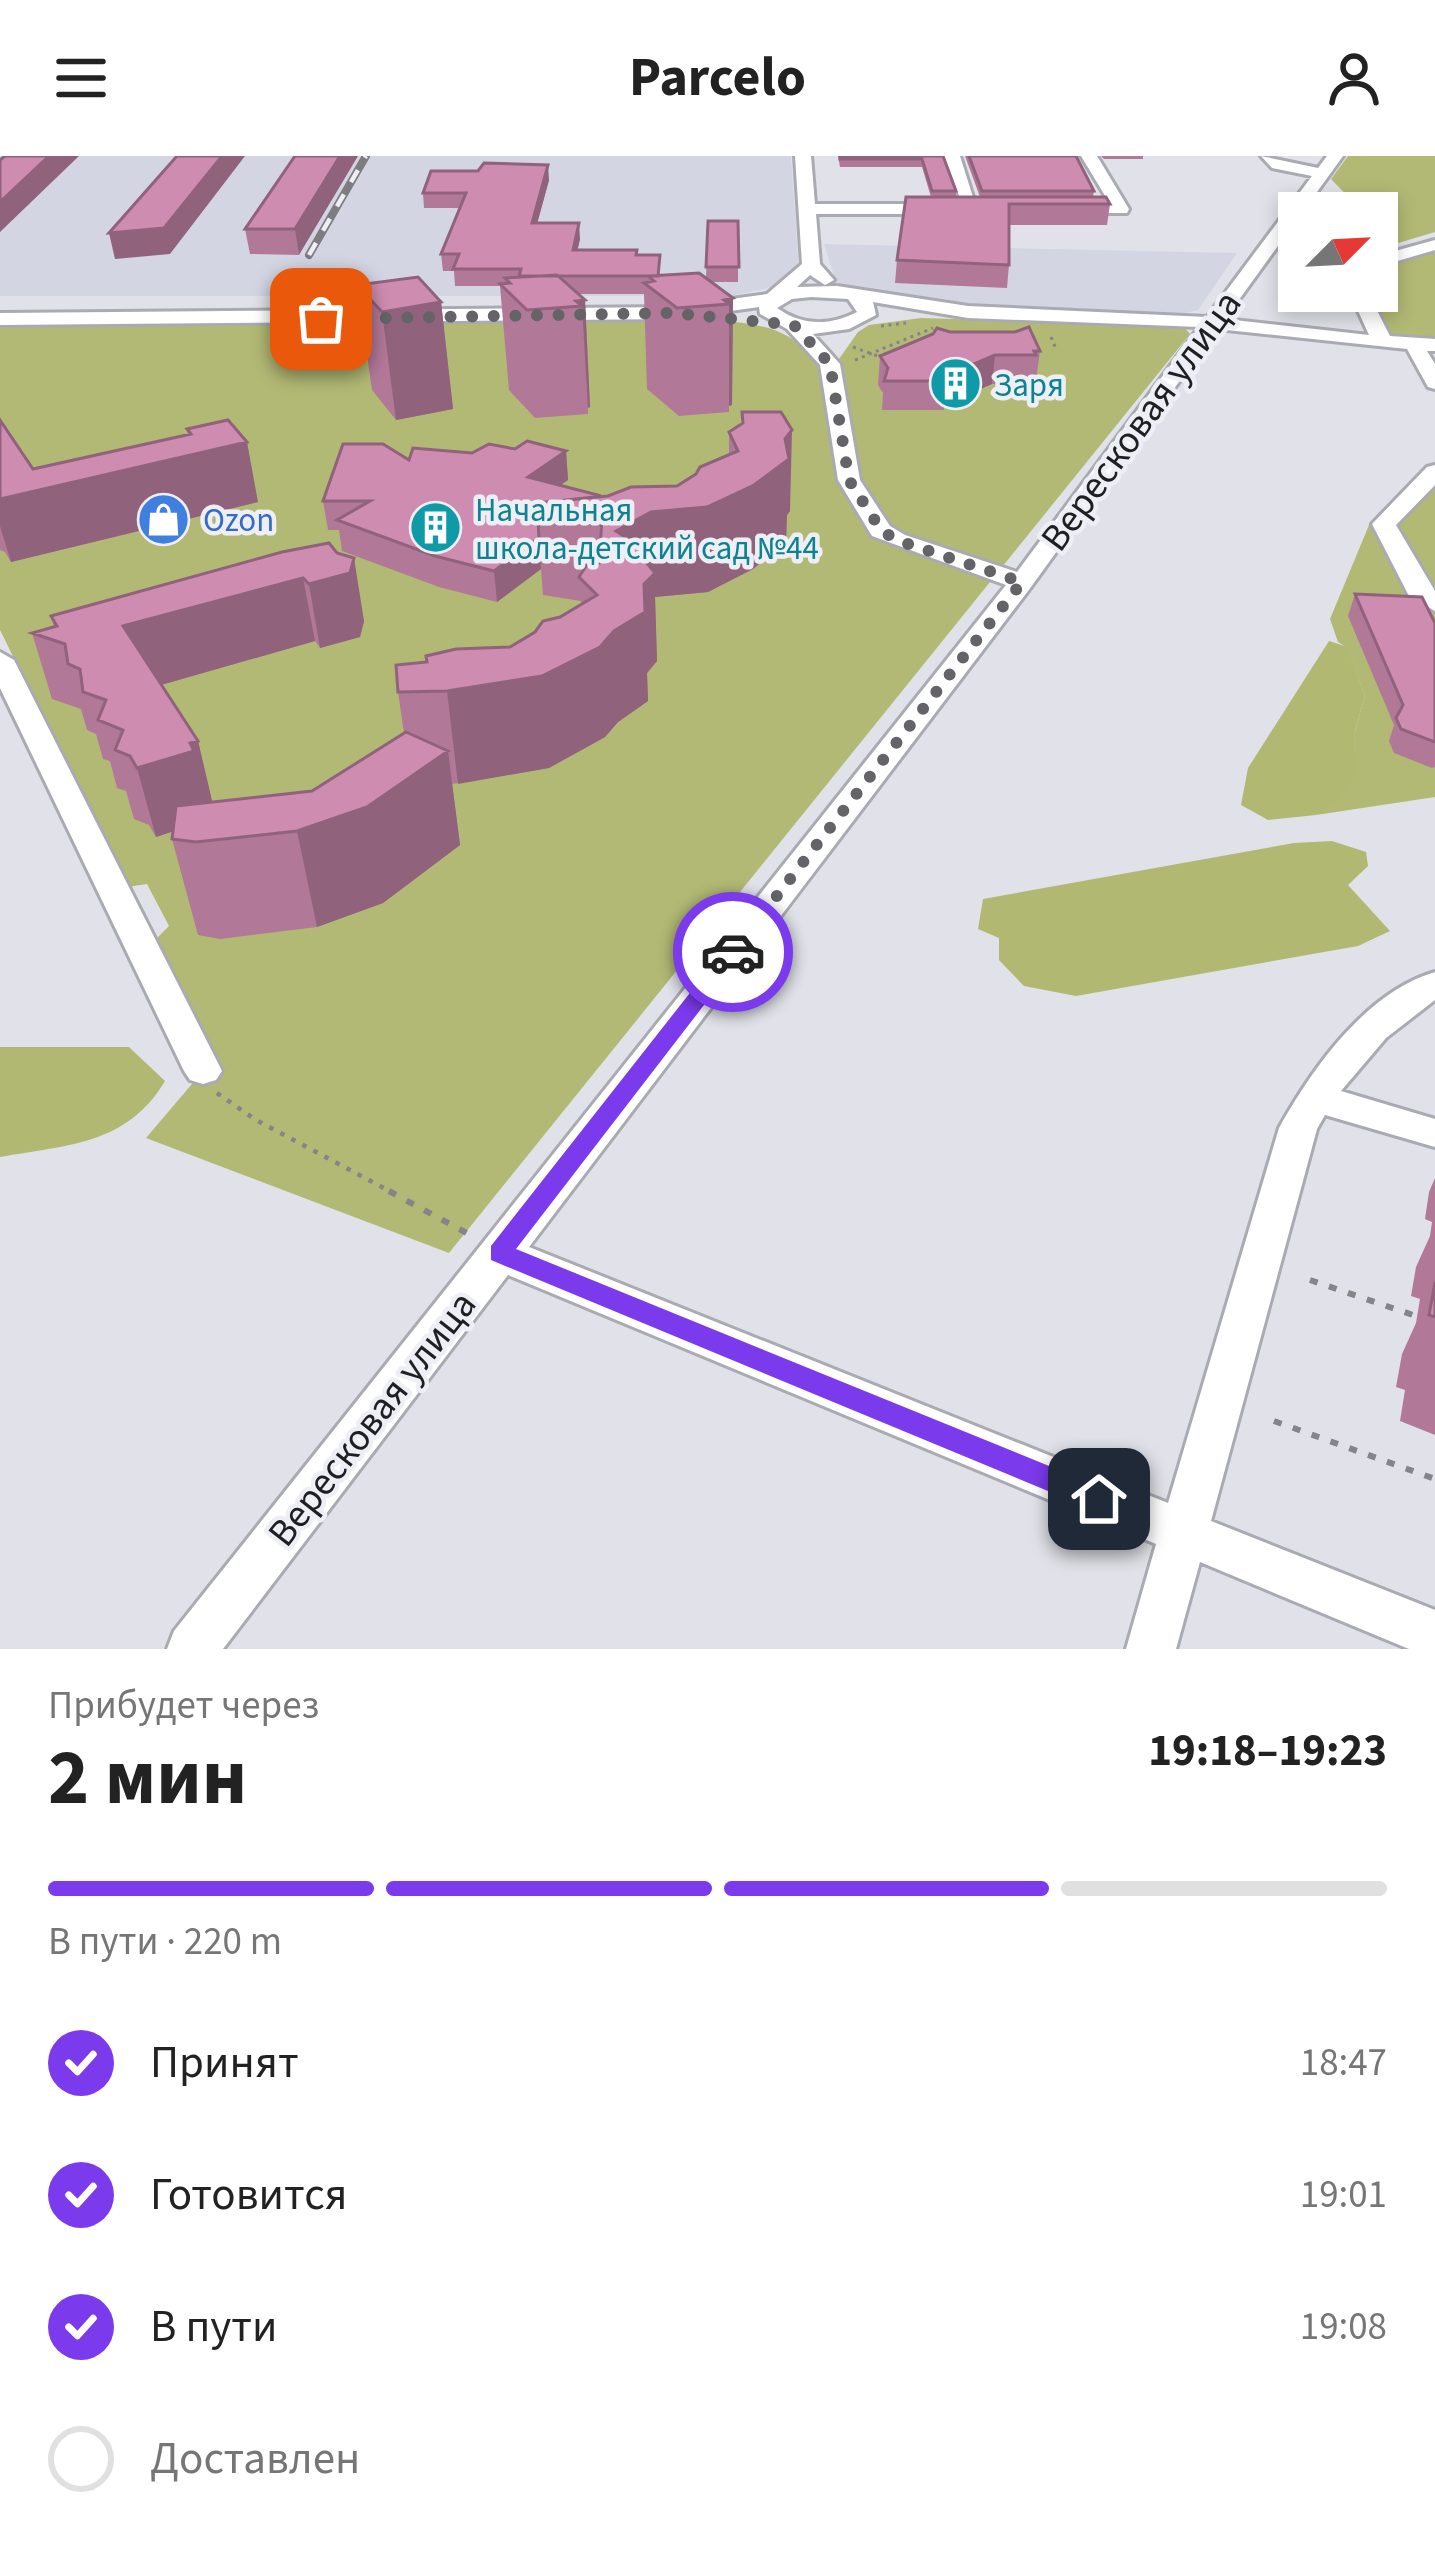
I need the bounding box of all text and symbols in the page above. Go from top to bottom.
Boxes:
text: Parcelo [629,40,806,117]
icon: menu [48,45,114,111]
icon: person [1321,45,1387,111]
north arrow [1278,192,1398,312]
map controls [1278,192,1398,312]
pin [270,268,372,370]
street label: Вересковая улица [1028,279,1255,563]
icon: bag [288,286,354,352]
building icon: Заря [927,356,983,412]
place label: Заря [994,362,1064,409]
place label: Начальная школа-детский сад №44 [475,487,819,572]
shop icon: Ozon [136,491,192,547]
place label: Ozon [203,497,274,544]
building icon: Начальная школа-детский сад №44 [408,500,464,556]
courier [673,892,793,1012]
icon: car [700,919,766,985]
street label: Вересковая улица [255,1280,490,1559]
pin [1048,1448,1150,1550]
icon: home [1066,1466,1132,1532]
text: Прибудет через [48,1678,319,1734]
text: 19:18–19:23 [1148,1719,1387,1783]
text: 2 мин [48,1723,247,1834]
text: В пути · 220 m [48,1914,282,1970]
icon: check [48,2030,114,2096]
text: Принят [150,2031,299,2095]
text: 18:47 [1300,2035,1387,2091]
icon: check [48,2162,114,2228]
text: Готовится [150,2163,347,2227]
text: 19:01 [1300,2167,1387,2223]
icon: check [48,2294,114,2360]
text: В пути [150,2295,278,2359]
text: 19:08 [1300,2299,1387,2355]
text: Доставлен [150,2427,360,2491]

